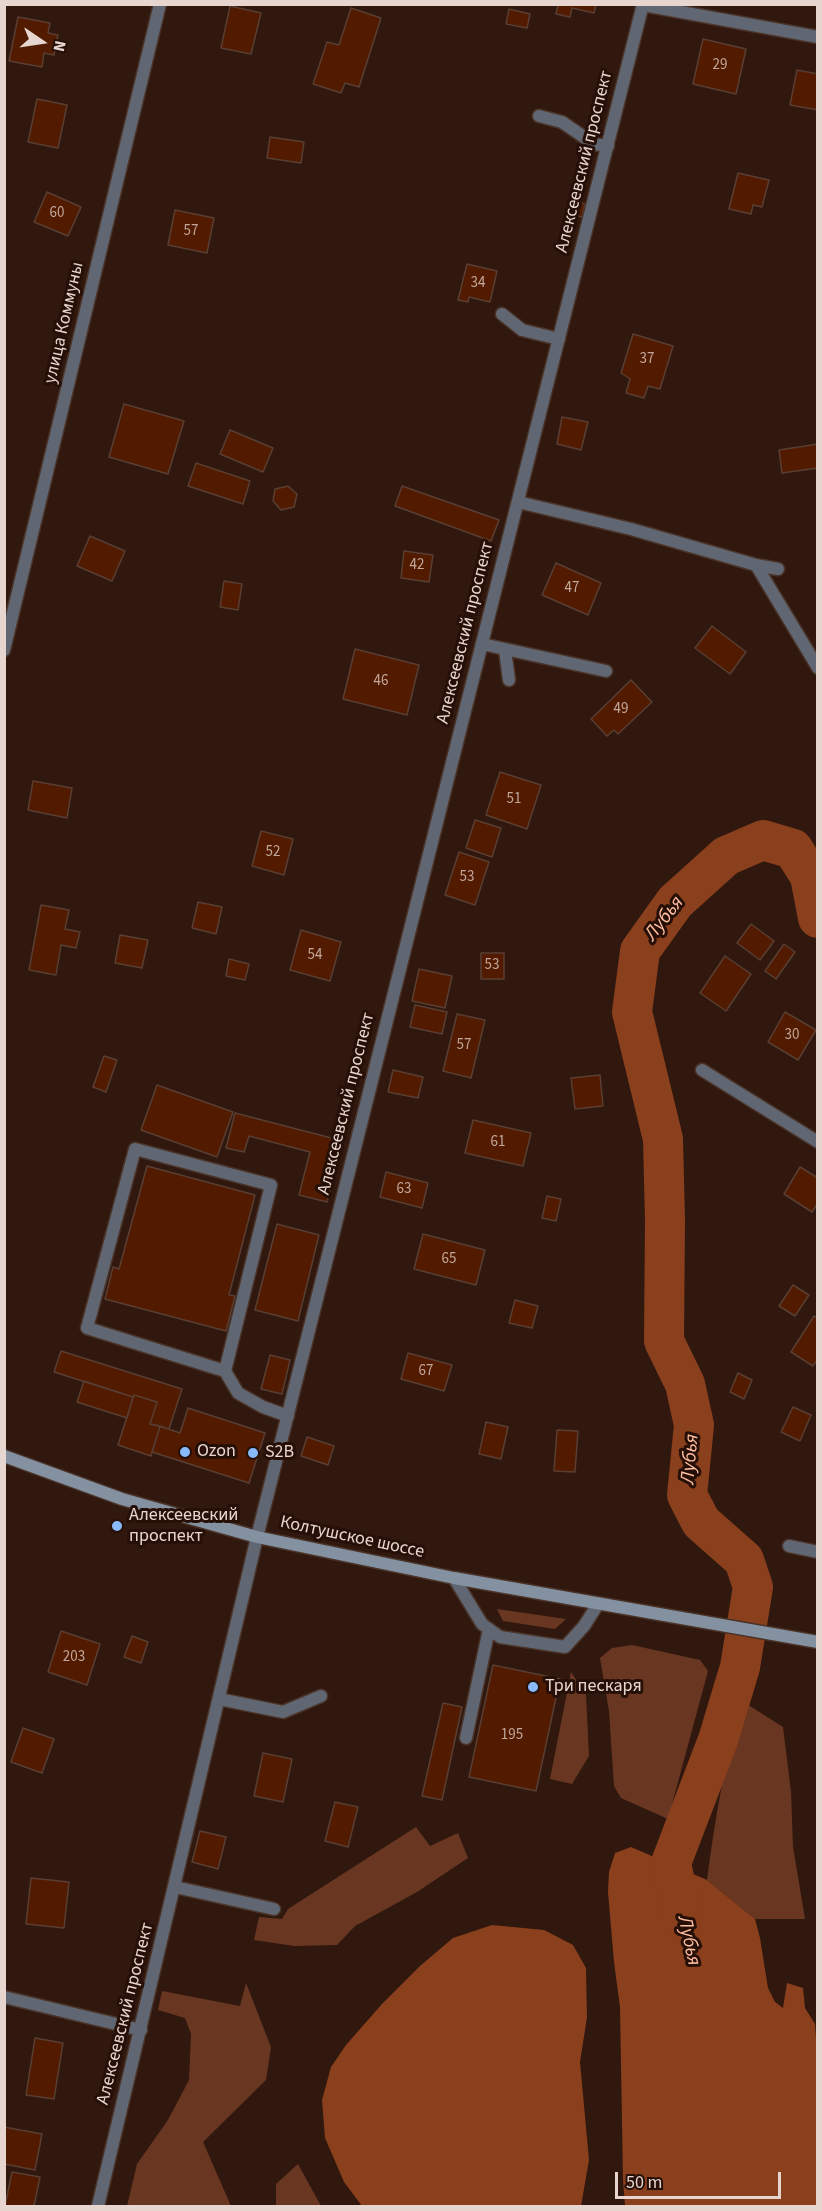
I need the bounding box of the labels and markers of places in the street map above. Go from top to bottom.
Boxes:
place label: Ozon [197,1441,236,1463]
place label: S2B [265,1442,294,1464]
marker: Ozon [178,1445,192,1459]
marker: S2B [246,1446,260,1460]
place label: Алексеевский проспект [129,1505,239,1547]
marker: Алексеевский проспект [110,1519,124,1533]
place label: Три пескаря [545,1676,642,1698]
marker: Три пескаря [526,1680,540,1694]

